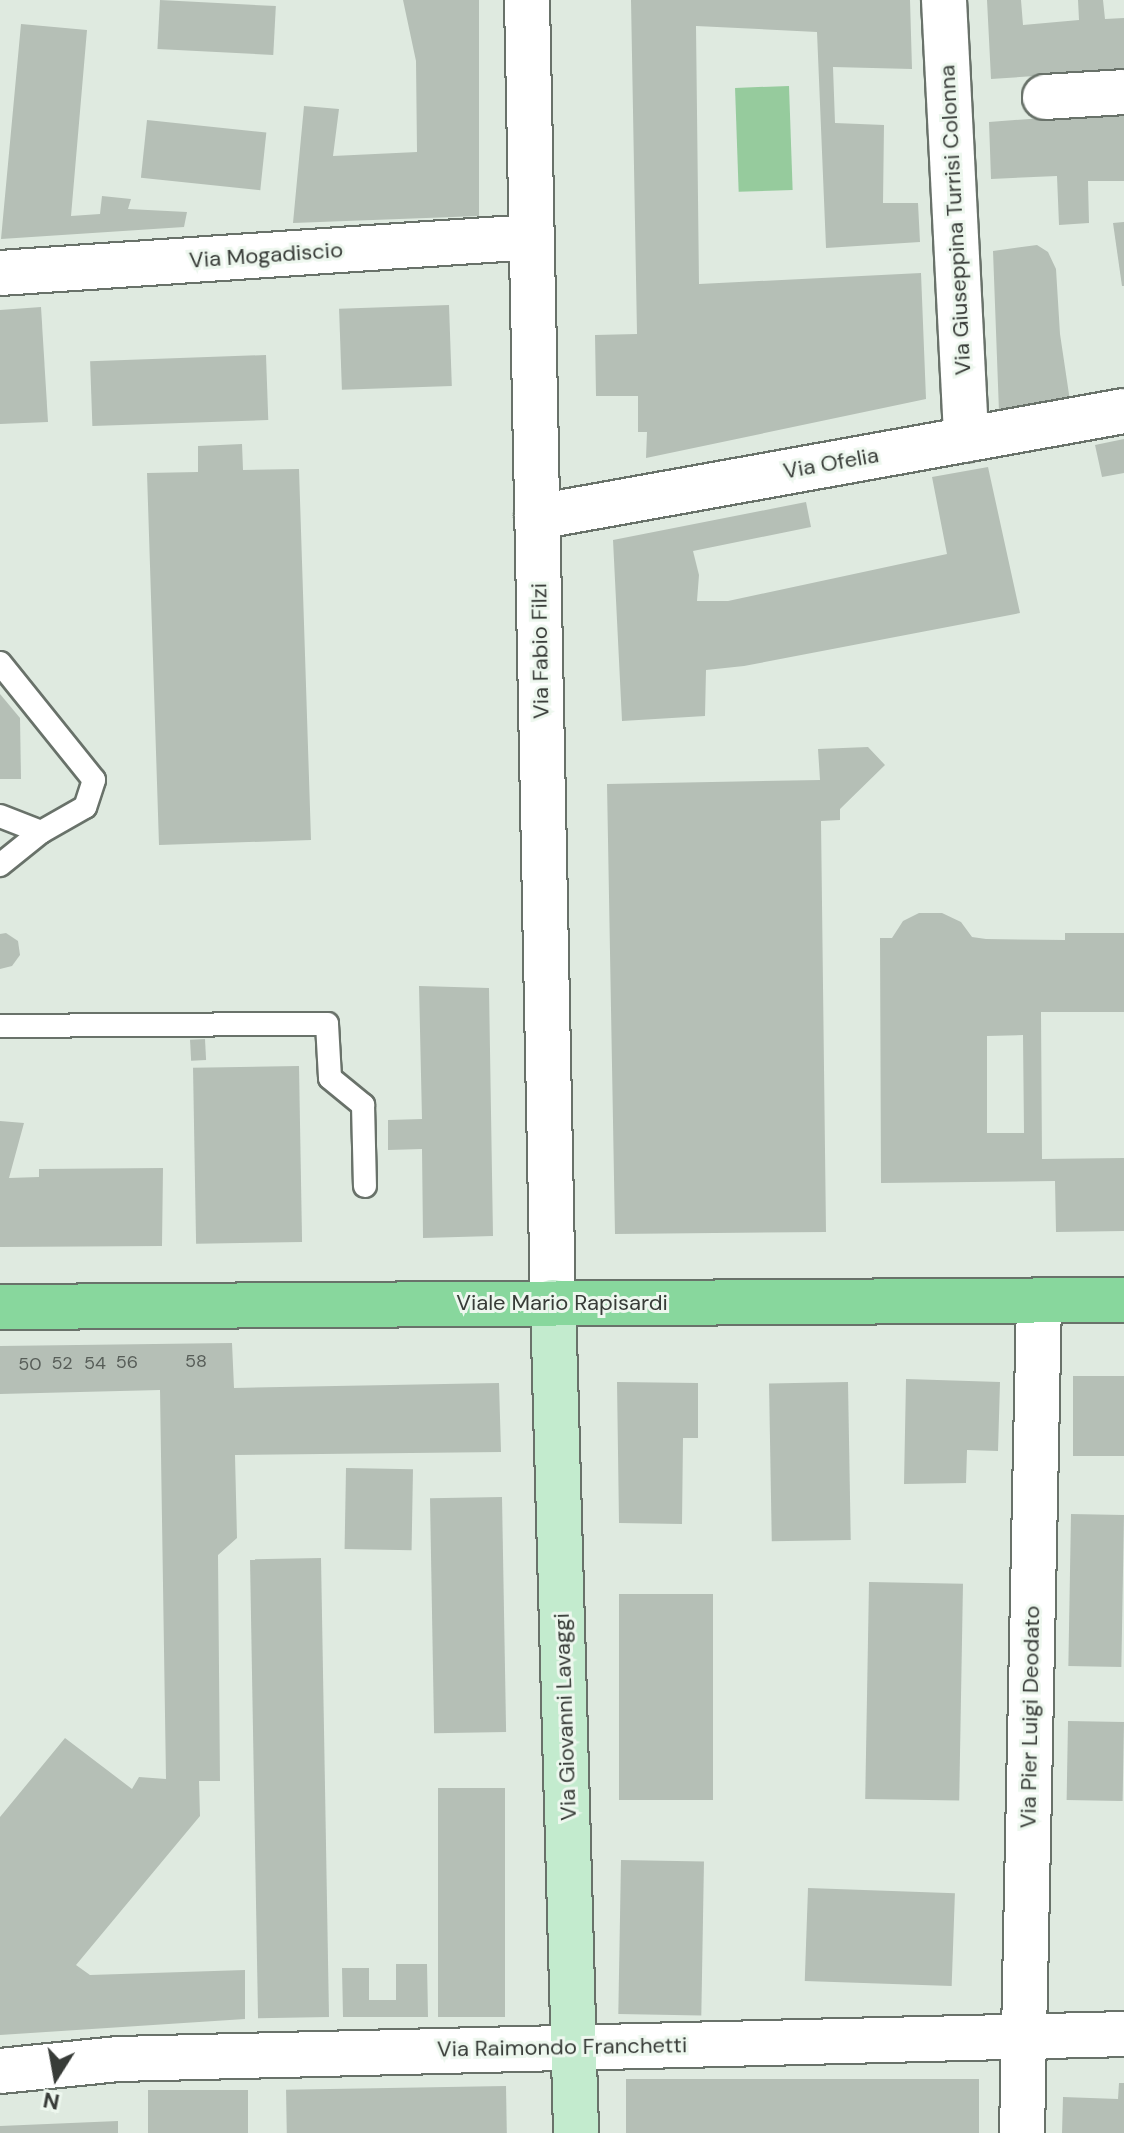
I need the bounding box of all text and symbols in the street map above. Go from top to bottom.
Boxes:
street label: Via Giuseppina Turrisi Colonna [934,64,976,376]
street label: Via Mogadiscio [188,236,344,274]
street label: Via Ofelia [781,442,881,484]
street label: Via Fabio Filzi [526,583,554,719]
street label: Viale Mario Rapisardi [456,1290,668,1316]
house number: 58 [185,1350,207,1372]
house number: 56 [116,1351,138,1373]
house number: 52 [51,1352,73,1374]
house number: 54 [84,1352,106,1374]
house number: 50 [18,1353,42,1375]
street label: Via Pier Luigi Deodato [1015,1605,1045,1829]
street label: Via Giovanni Lavaggi [548,1613,582,1821]
street label: Via Raimondo Franchetti [437,2032,687,2062]
north arrow [16,2037,96,2117]
text: N [41,2085,62,2117]

